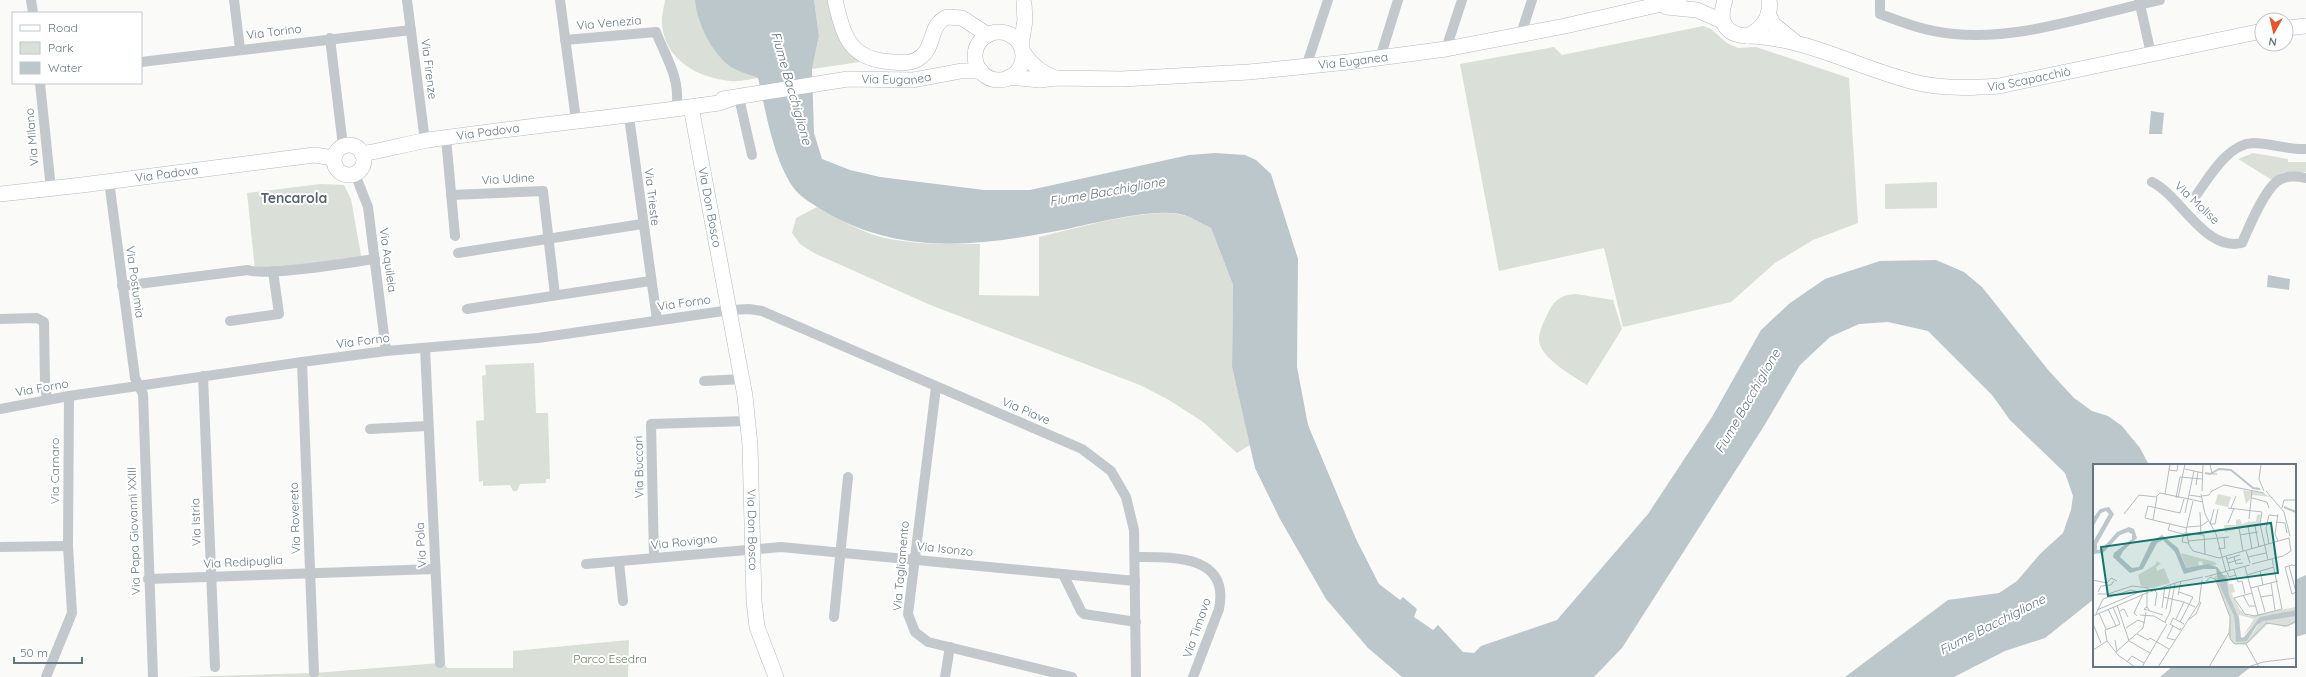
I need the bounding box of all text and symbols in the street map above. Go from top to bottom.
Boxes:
legend [12,12,142,84]
street label: Via Venezia [576,12,642,33]
north arrow [2254,12,2294,52]
text: Road [48,20,78,35]
street label: Via Torino [245,21,302,42]
water label: Fiume Bacchiglione [768,30,816,147]
text: N [2268,34,2278,49]
street label: Via Firenze [418,38,441,100]
text: Park [48,40,73,55]
street label: Via Euganea [1317,49,1389,72]
text: Water [48,60,83,75]
street label: Via Scapacchiò [1987,63,2072,94]
street label: Via Euganea [861,69,933,87]
street label: Via Milano [22,108,41,166]
street label: Via Padova [455,120,520,143]
street label: Via Padova [134,162,199,185]
street label: Via Don Bosco [695,166,725,249]
street label: Via Trieste [642,167,664,227]
street label: Via Udine [481,170,535,187]
water label: Fiume Bacchiglione [1048,173,1167,209]
street label: Via Molise [2172,178,2223,227]
district label: Tencarola [261,189,327,207]
street label: Via Aquileia [377,227,400,293]
street label: Via Postumia [123,245,148,319]
street label: Via Forno [656,291,712,314]
street label: Via Forno [335,330,391,351]
water label: Fiume Bacchiglione [1711,346,1783,456]
street label: Via Forno [14,375,70,400]
street label: Via Piave [1000,394,1053,427]
street label: Via Buccari [630,436,647,498]
street label: Via Carnaro [47,438,62,504]
inset map [2093,464,2296,667]
street label: Via Papa Giovanni XXIII [124,467,143,595]
street label: Via Rovereto [286,482,303,554]
street label: Via Don Bosco [744,489,761,571]
street label: Via Istria [187,498,204,546]
street label: Via Tagliamento [889,520,912,612]
street label: Via Pola [412,522,429,568]
street label: Via Rovigno [650,531,718,552]
street label: Via Isonzo [916,538,974,559]
street label: Via Redipuglia [203,552,283,571]
water label: Fiume Bacchiglione [1936,590,2048,658]
street label: Via Timavo [1179,596,1214,660]
scale bar [14,639,82,665]
text: 50 m [20,645,48,660]
park label: Parco Esedra [573,651,647,666]

